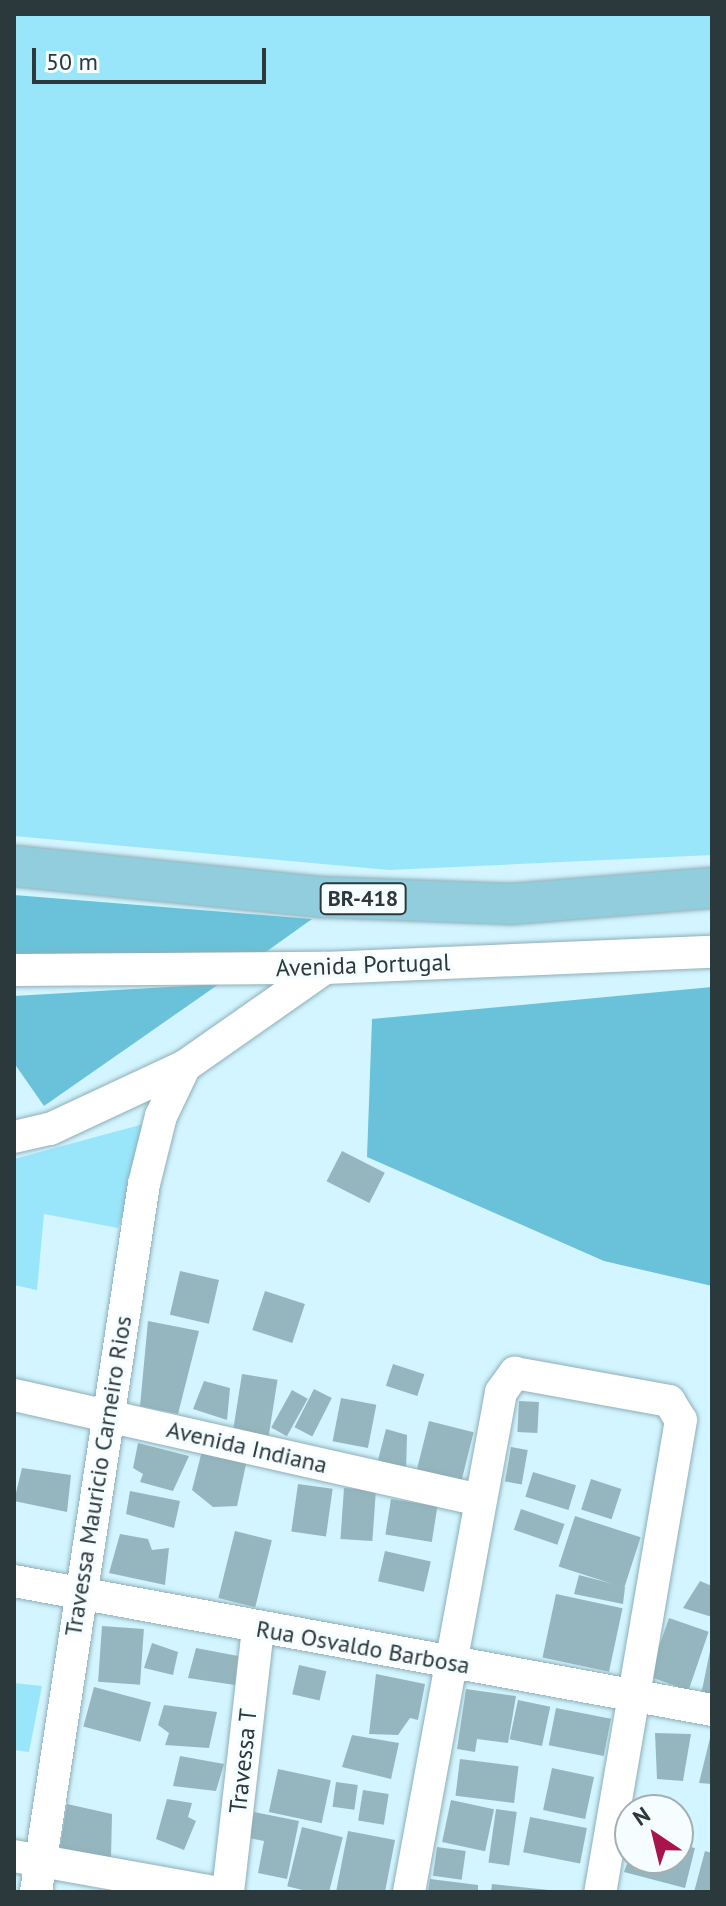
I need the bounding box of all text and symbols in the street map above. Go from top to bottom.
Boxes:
scale bar [36,32,270,82]
text: 50 m [46,46,98,77]
road number: BR-418 [319,881,407,917]
street label: Avenida Portugal [275,948,451,982]
street label: Travessa Mauricio Carneiro Rios [58,1314,138,1638]
street label: Avenida Indiana [164,1415,330,1479]
street label: Rua Osvaldo Barbosa [254,1614,472,1680]
street label: Travessa T [223,1707,263,1815]
north arrow [614,1794,694,1874]
text: N [627,1800,655,1832]

